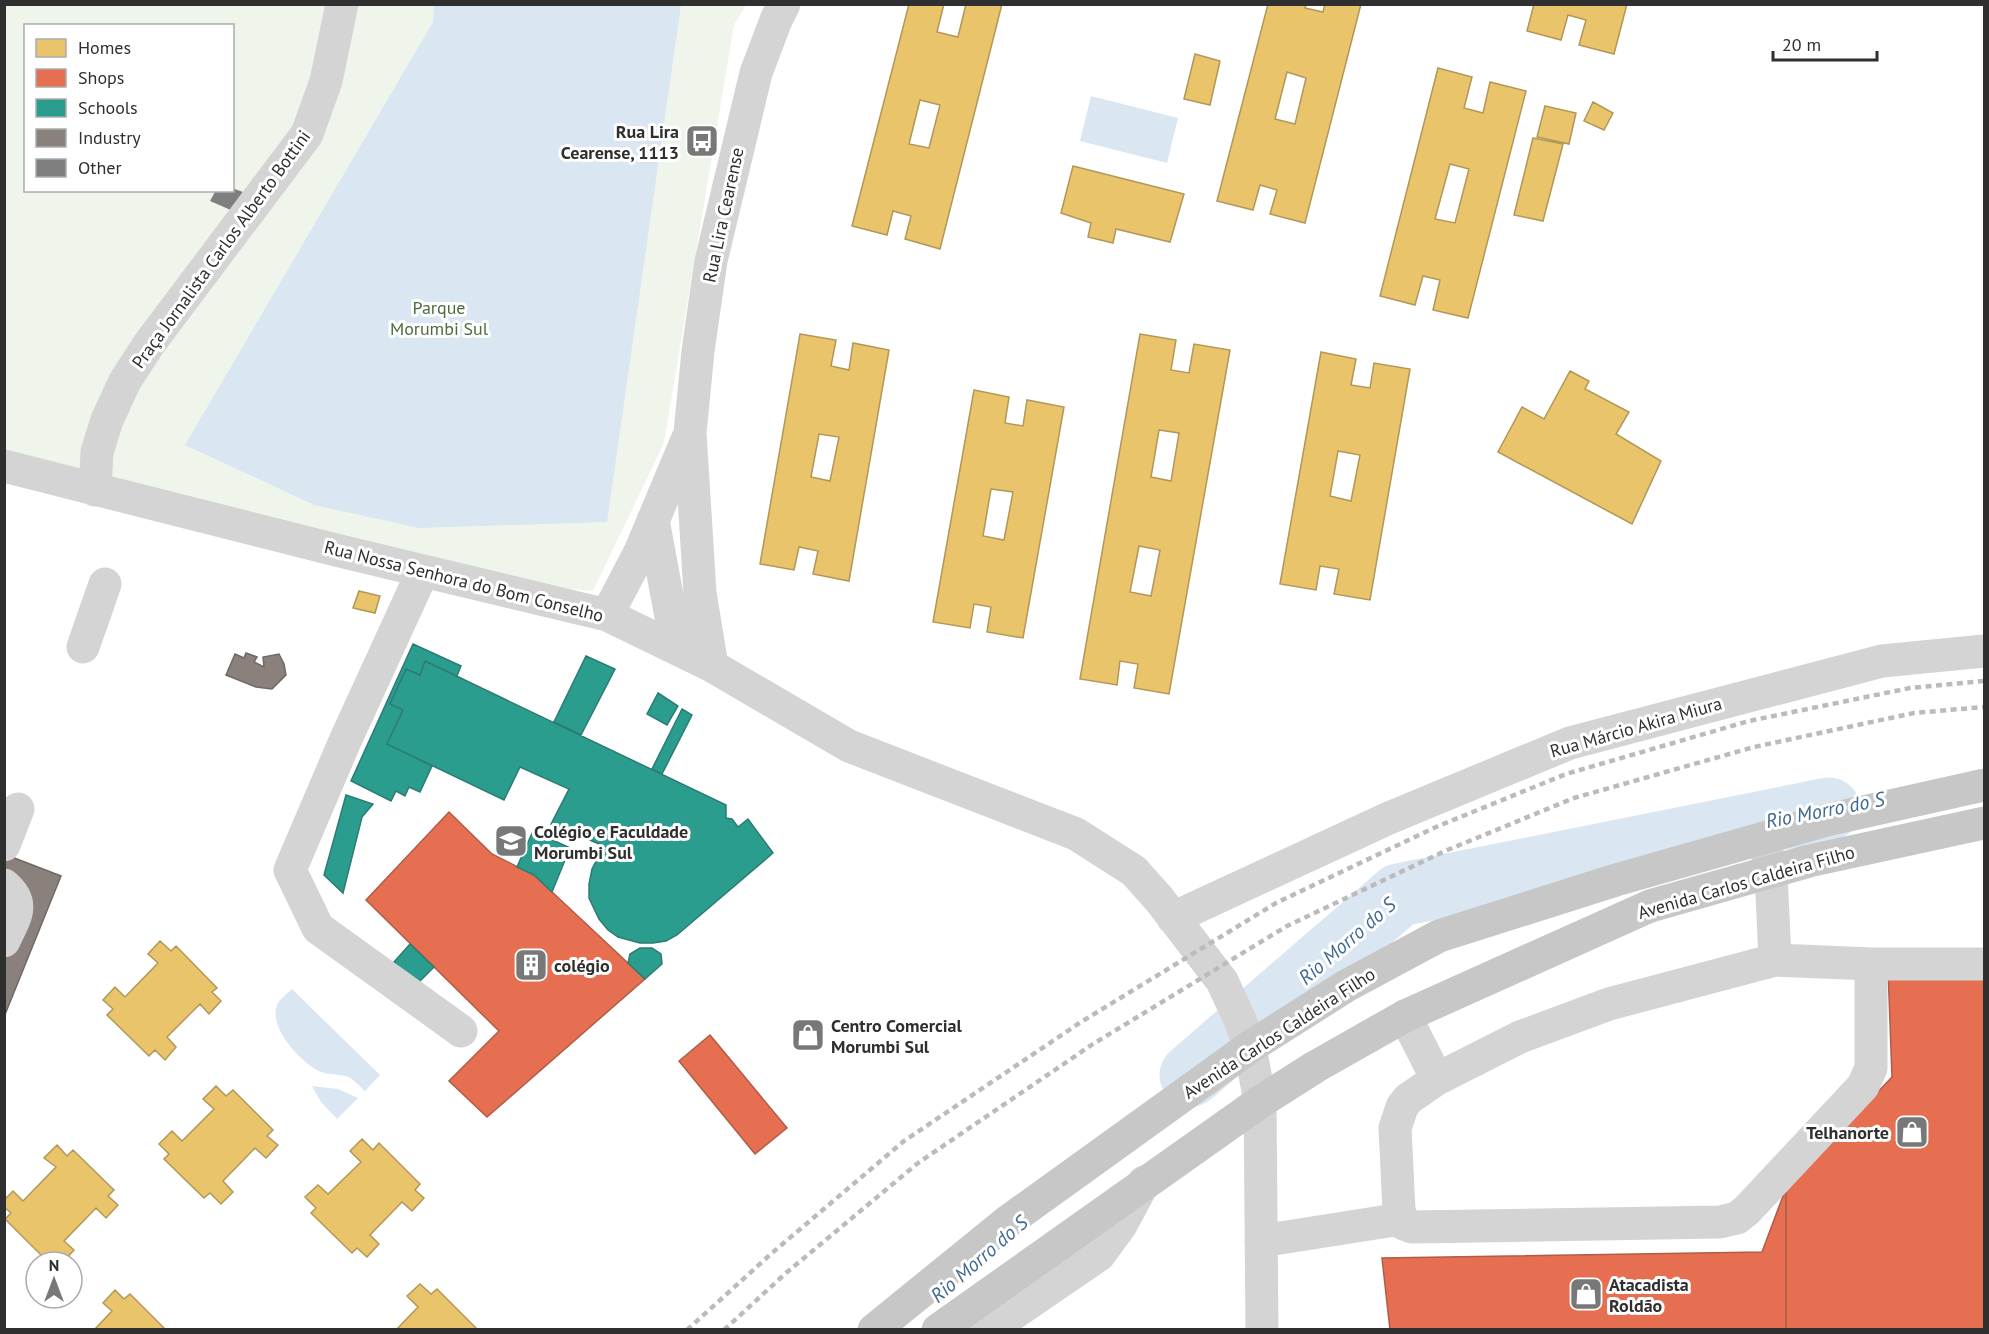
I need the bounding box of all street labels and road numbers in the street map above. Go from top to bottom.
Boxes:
street label: Praça Jornalista Carlos Alberto Bottini [127,125,315,373]
street label: Rua Lira Cearense [697,145,749,285]
street label: Rua Nossa Senhora do Bom Conselho [322,535,606,627]
street label: Rua Márcio Akira Miura [1547,691,1725,763]
street label: Avenida Carlos Caldeira Filho [1635,840,1857,924]
street label: Avenida Carlos Caldeira Filho [1179,962,1379,1104]

